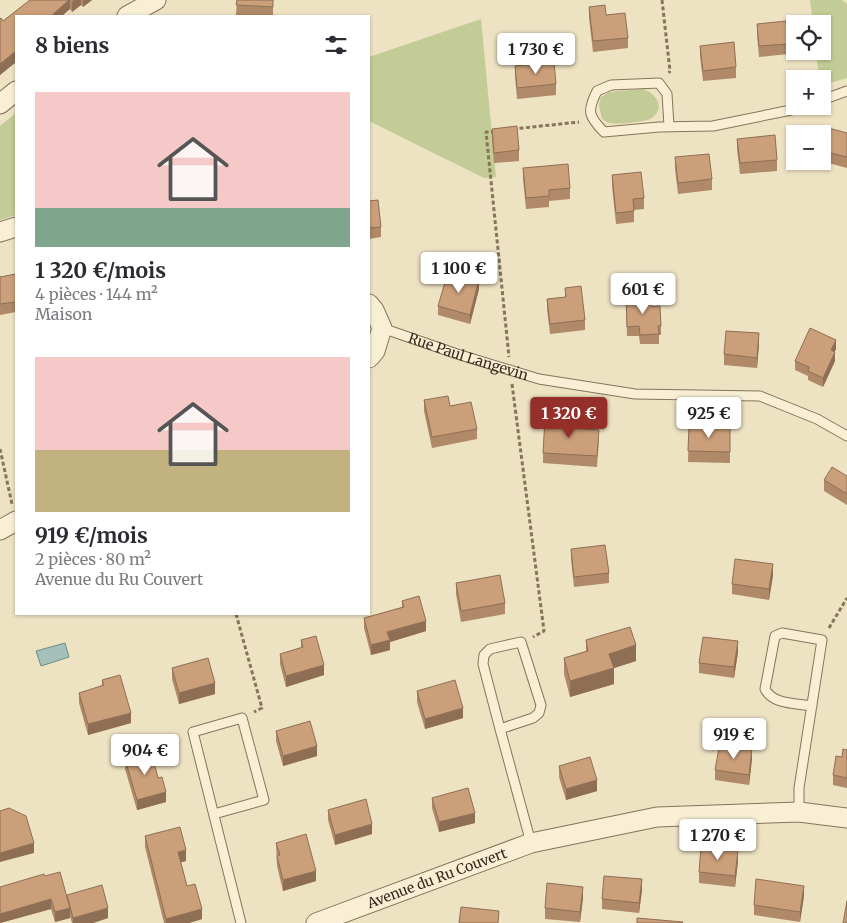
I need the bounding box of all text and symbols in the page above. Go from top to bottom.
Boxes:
map controls [786,15,831,170]
button: locate [786,15,831,60]
icon: filters [322,31,350,59]
text: 8 biens [35,32,109,59]
pin: 1 730 € [490,32,582,75]
text: 1 730 € [508,39,564,59]
button: + [786,70,831,115]
icon: home [148,124,238,214]
button: − [786,125,831,170]
pin: 1 100 € [413,252,505,294]
text: 1 320 €/mois [35,257,166,284]
text: 1 100 € [432,258,486,278]
pin: 601 € [608,272,678,315]
text: 601 € [622,279,664,299]
text: 4 pièces · 144 m² [35,284,158,304]
text: Maison [35,304,92,324]
street label: Rue Paul Langevin [406,329,530,384]
icon: home [148,389,238,479]
pin: 1 320 € [523,396,615,439]
pin: 925 € [674,396,744,439]
text: 1 320 € [541,403,597,423]
text: 925 € [687,403,731,423]
text: 919 €/mois [35,522,148,549]
text: 2 pièces · 80 m² [35,549,151,569]
text: Avenue du Ru Couvert [35,569,203,589]
pin: 919 € [699,718,769,760]
text: 919 € [713,724,755,744]
pin: 904 € [110,734,180,776]
text: 904 € [122,740,168,760]
pin: 1 270 € [672,818,764,861]
text: 1 270 € [690,825,746,845]
street label: Avenue du Ru Couvert [364,844,510,913]

